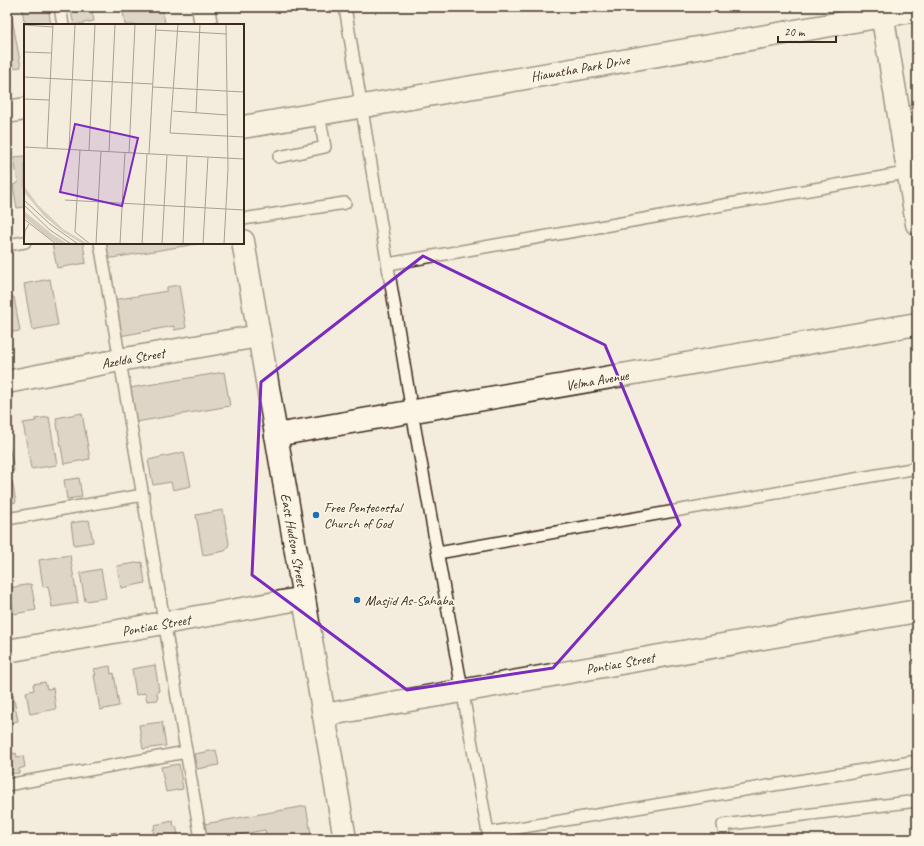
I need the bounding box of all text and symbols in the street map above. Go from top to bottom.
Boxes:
scale bar [778,18,836,44]
inset map [24,24,244,244]
text: 20 m [784,24,806,40]
street label: Hiawatha Park Drive [530,51,632,86]
street label: Azelda Street [100,344,168,372]
street label: Velma Avenue [565,366,631,394]
street label: East Hudson Street [277,492,310,589]
place label: Free Pentecostal Church of God [324,499,404,532]
marker: Free Pentecostal Church of God [311,510,321,520]
place label: Masjid As-Sahaba [365,592,455,609]
marker: Masjid As-Sahaba [352,595,362,605]
street label: Pontiac Street [120,611,194,640]
street label: Pontiac Street [584,649,658,678]

